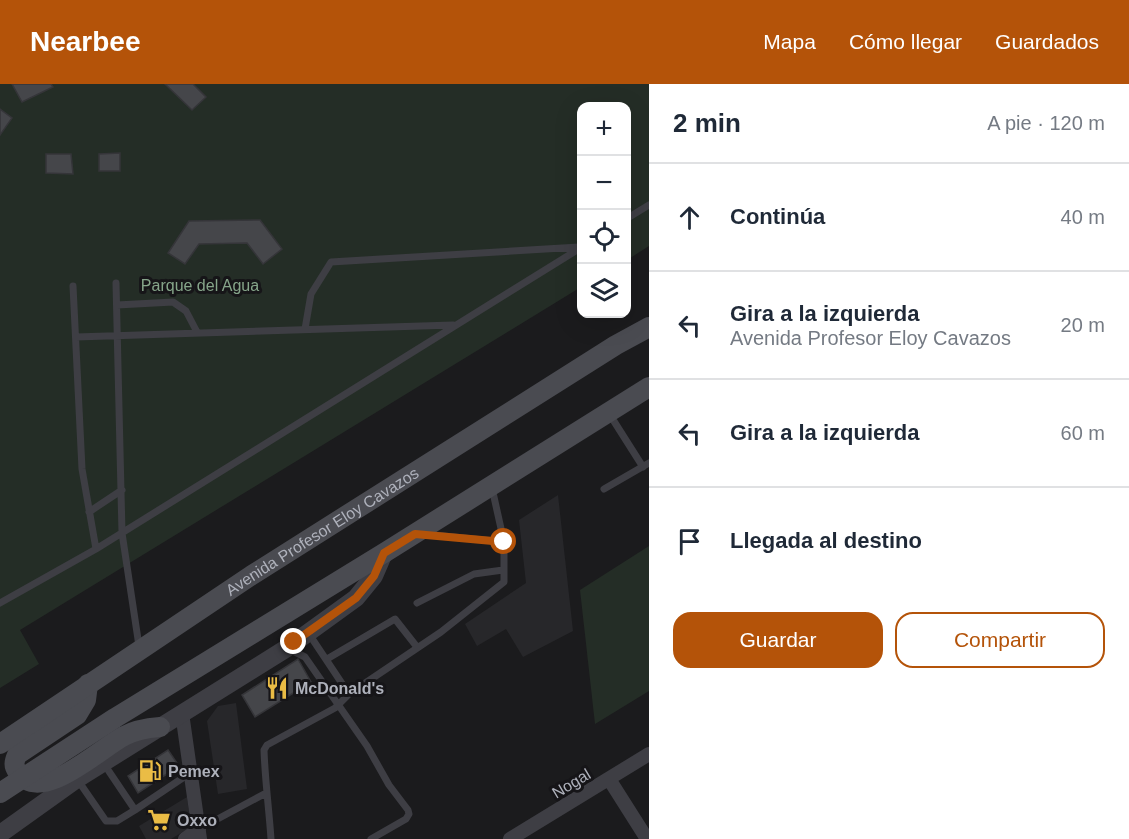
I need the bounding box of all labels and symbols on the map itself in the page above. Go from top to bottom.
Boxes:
park label: Parque del Agua [141,277,259,294]
street label: Avenida Profesor Eloy Cavazos [223,464,422,599]
route start [490,528,516,554]
route end [280,628,306,654]
restaurant icon: McDonald's [264,675,290,701]
place label: McDonald's [295,680,384,697]
fuel station icon: Pemex [137,758,163,784]
place label: Pemex [168,763,220,780]
street label: Nogal [549,765,594,801]
supermarket icon: Oxxo [146,807,172,833]
place label: Oxxo [177,812,217,829]

